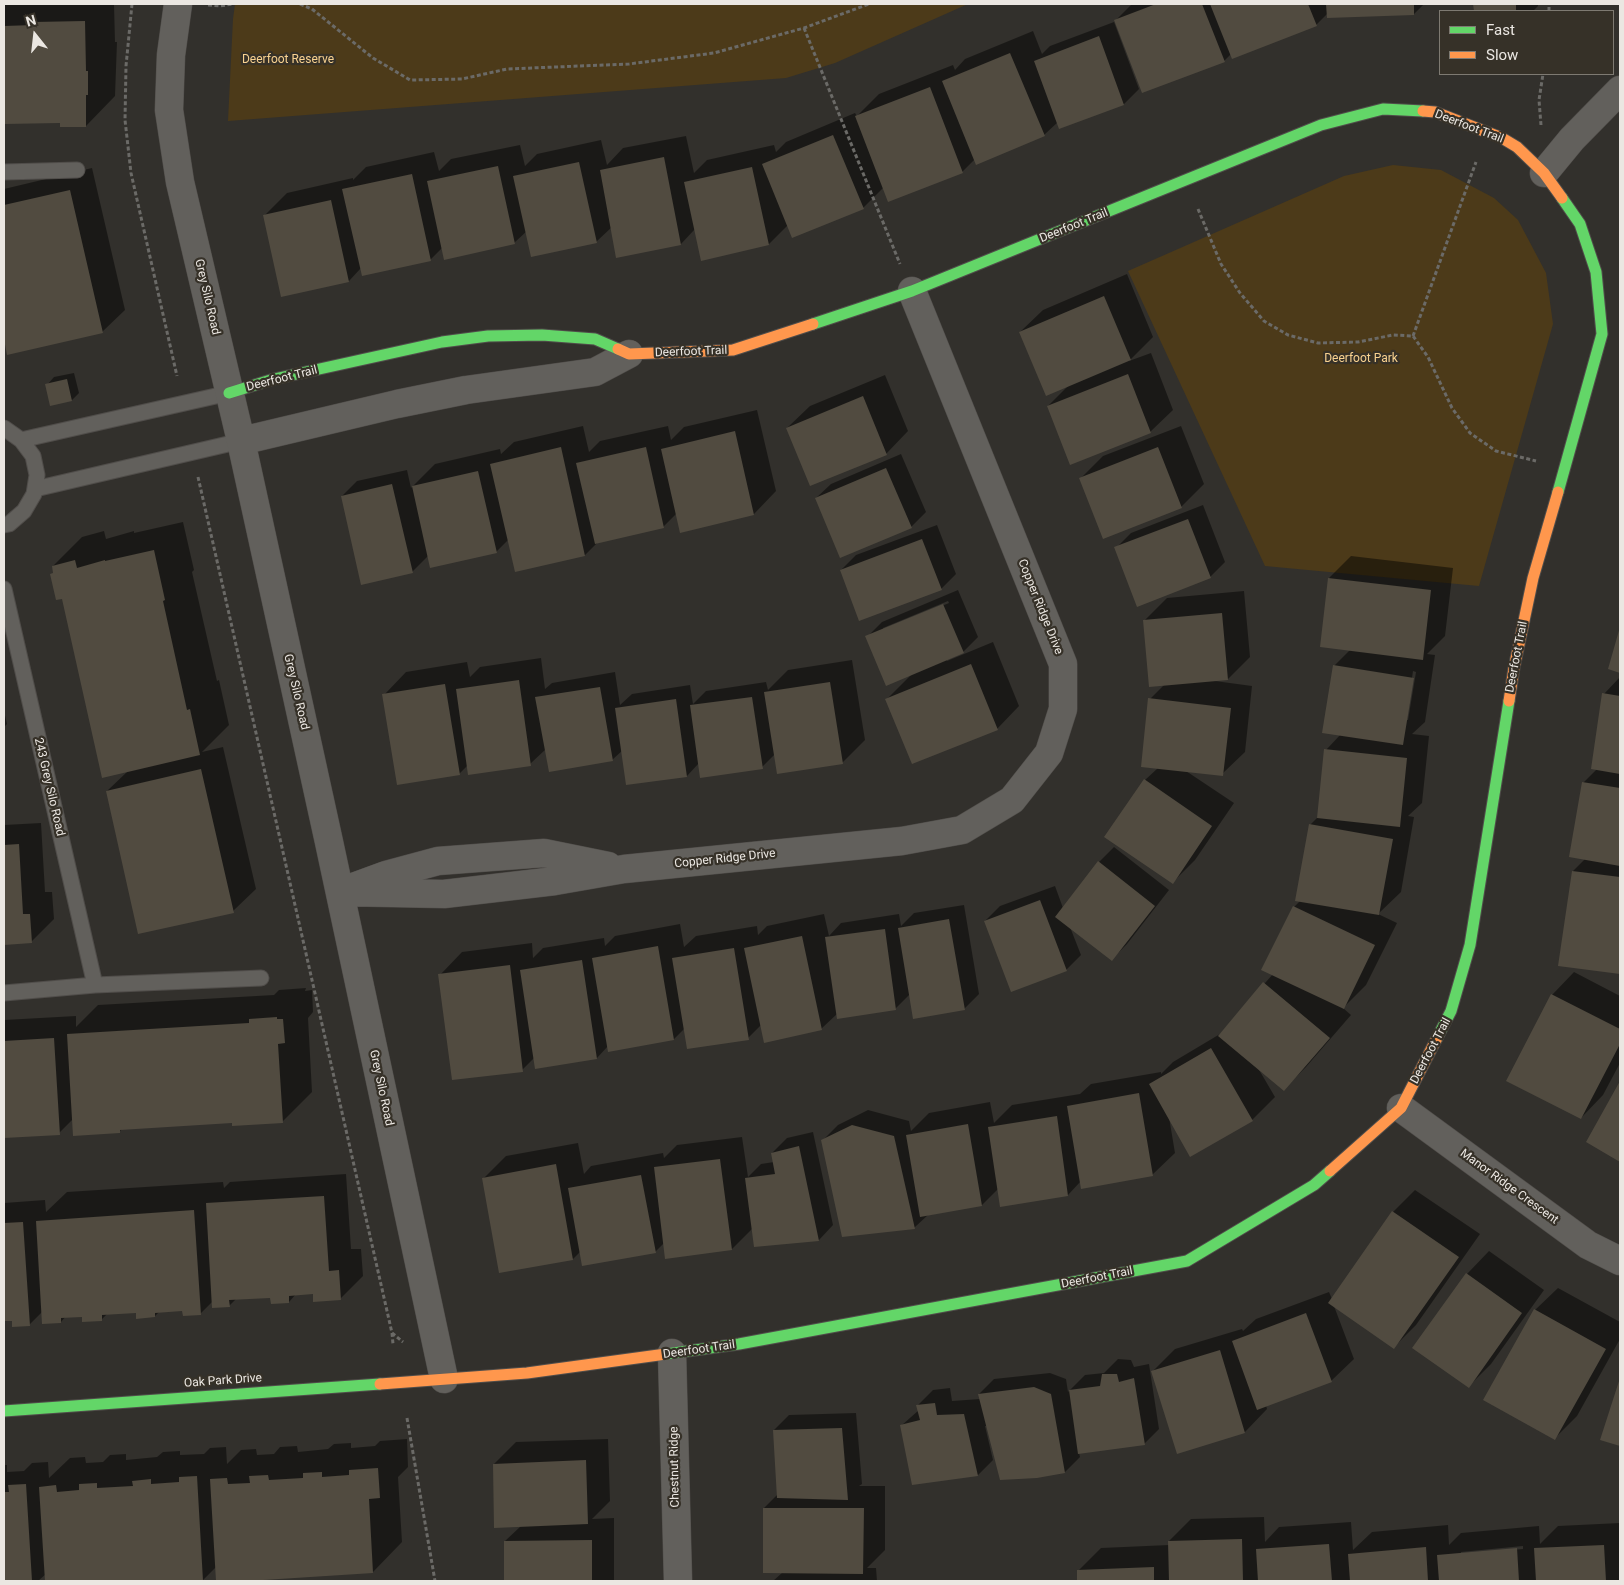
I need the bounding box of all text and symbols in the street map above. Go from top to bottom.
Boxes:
north arrow [10,10,60,60]
legend [1439,10,1614,75]
text: N [24,12,38,30]
text: Fast [1486,21,1515,39]
text: Slow [1486,46,1518,64]
park label: Deerfoot Reserve [242,53,334,67]
street label: Deerfoot Trail [1433,107,1505,147]
street label: Deerfoot Trail [1038,206,1110,246]
street label: Grey Silo Road [191,258,223,336]
street label: Deerfoot Trail [655,344,727,360]
park label: Deerfoot Park [1324,352,1398,366]
street label: Deerfoot Trail [245,363,319,395]
street label: Copper Ridge Drive [1014,557,1066,657]
street label: Deerfoot Trail [1503,620,1531,694]
street label: Grey Silo Road [280,653,312,731]
street label: 243 Grey Silo Road [31,736,67,838]
street label: Copper Ridge Drive [674,847,776,871]
street label: Deerfoot Trail [1408,1016,1454,1086]
street label: Grey Silo Road [366,1049,396,1127]
street label: Manor Ridge Crescent [1457,1146,1561,1228]
street label: Deerfoot Trail [1060,1264,1134,1292]
street label: Deerfoot Trail [662,1338,736,1362]
street label: Oak Park Drive [184,1371,262,1391]
street label: Chestnut Ridge [667,1426,683,1508]

